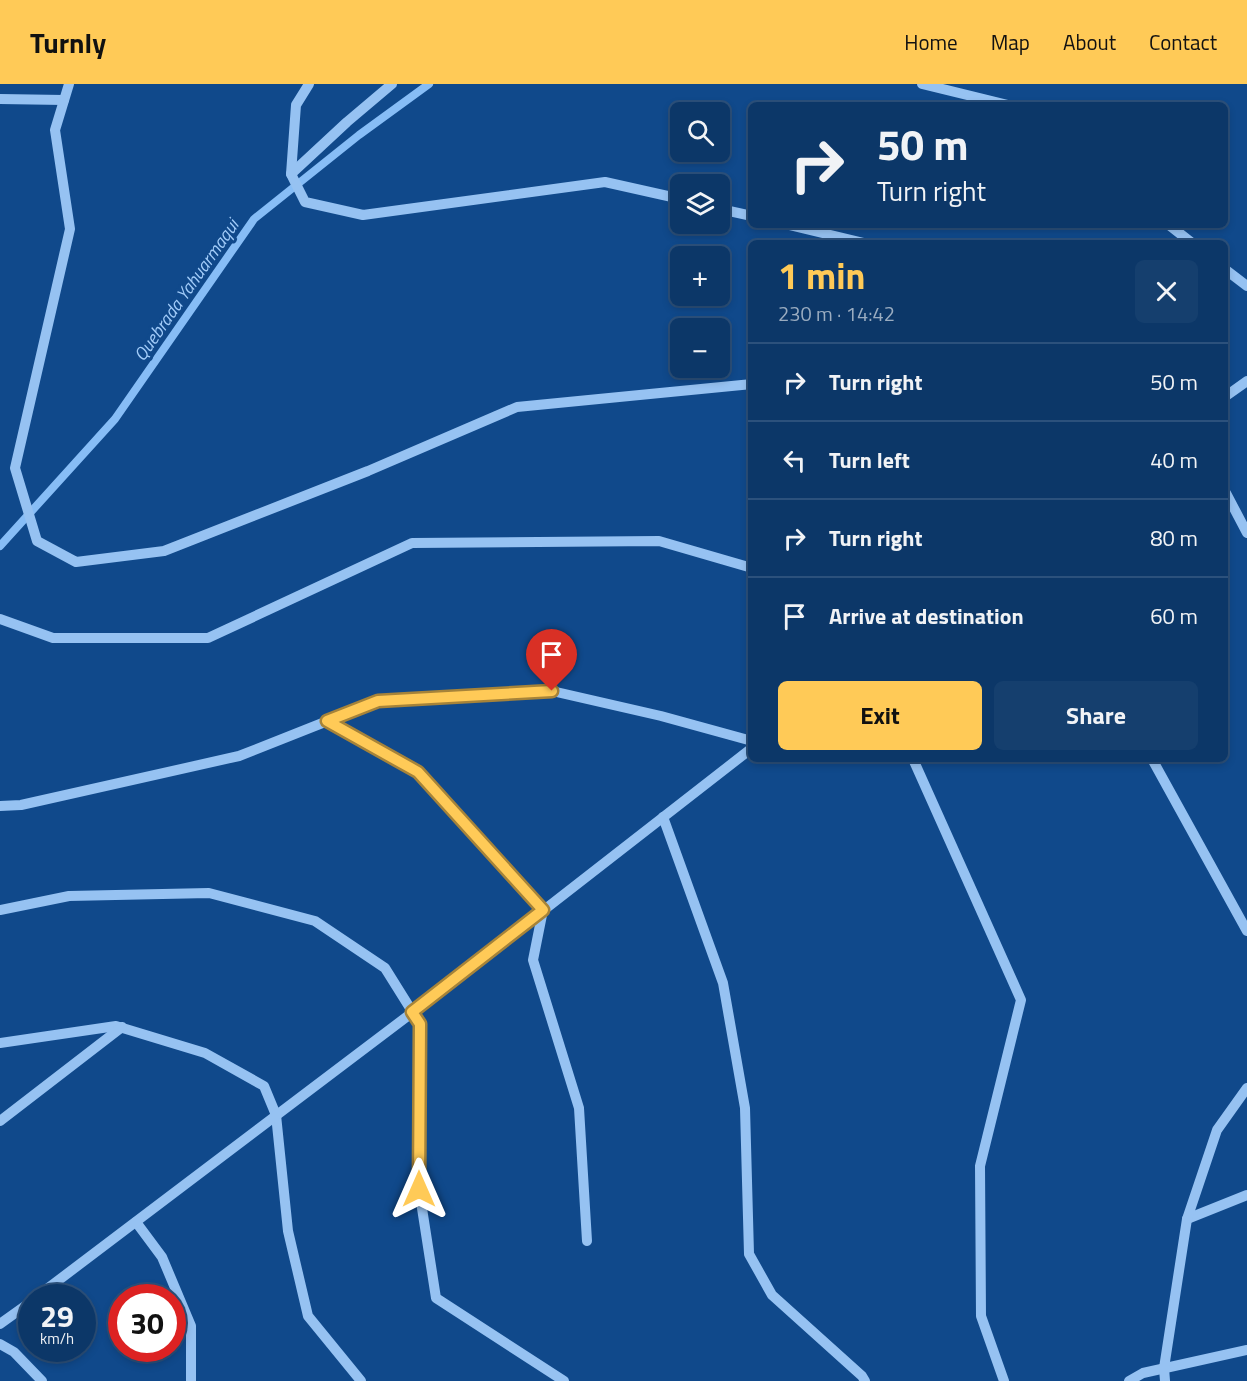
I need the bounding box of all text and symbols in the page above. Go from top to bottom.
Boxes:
text: Turnly [30,21,106,64]
text: Home [904,26,958,58]
text: Map [991,26,1030,58]
text: About [1063,26,1116,58]
text: Contact [1149,26,1217,58]
map controls [670,102,730,378]
button: search [670,102,730,162]
text: 50 m [877,112,969,176]
icon: right [778,126,856,204]
text: Turn right [877,170,986,211]
button: layers [670,174,730,234]
water label: Quebrada Yahuarmaqui [127,212,247,367]
button: + [670,246,730,306]
text: 1 min [778,248,865,303]
button: close [1135,260,1198,323]
text: 230 m · 14:42 [778,298,895,329]
button: − [670,318,730,378]
text: Turn right [829,365,923,399]
text: 50 m [1150,365,1198,399]
icon: right [778,366,811,399]
text: Turn left [829,443,910,477]
text: 40 m [1150,443,1198,477]
icon: left [778,444,811,477]
text: Turn right [829,521,923,555]
text: 80 m [1150,521,1198,555]
icon: right [778,522,811,555]
text: Arrive at destination [829,599,1024,633]
text: 60 m [1150,599,1198,633]
icon: arrive [778,600,811,633]
pin [526,629,577,691]
icon: arrive [535,638,568,671]
button: Exit [778,681,982,750]
button: Share [994,681,1198,750]
position arrow [387,1157,451,1221]
speed limit sign: 30 [108,1284,186,1362]
text: 29 [40,1293,74,1339]
text: km/h [40,1327,74,1350]

